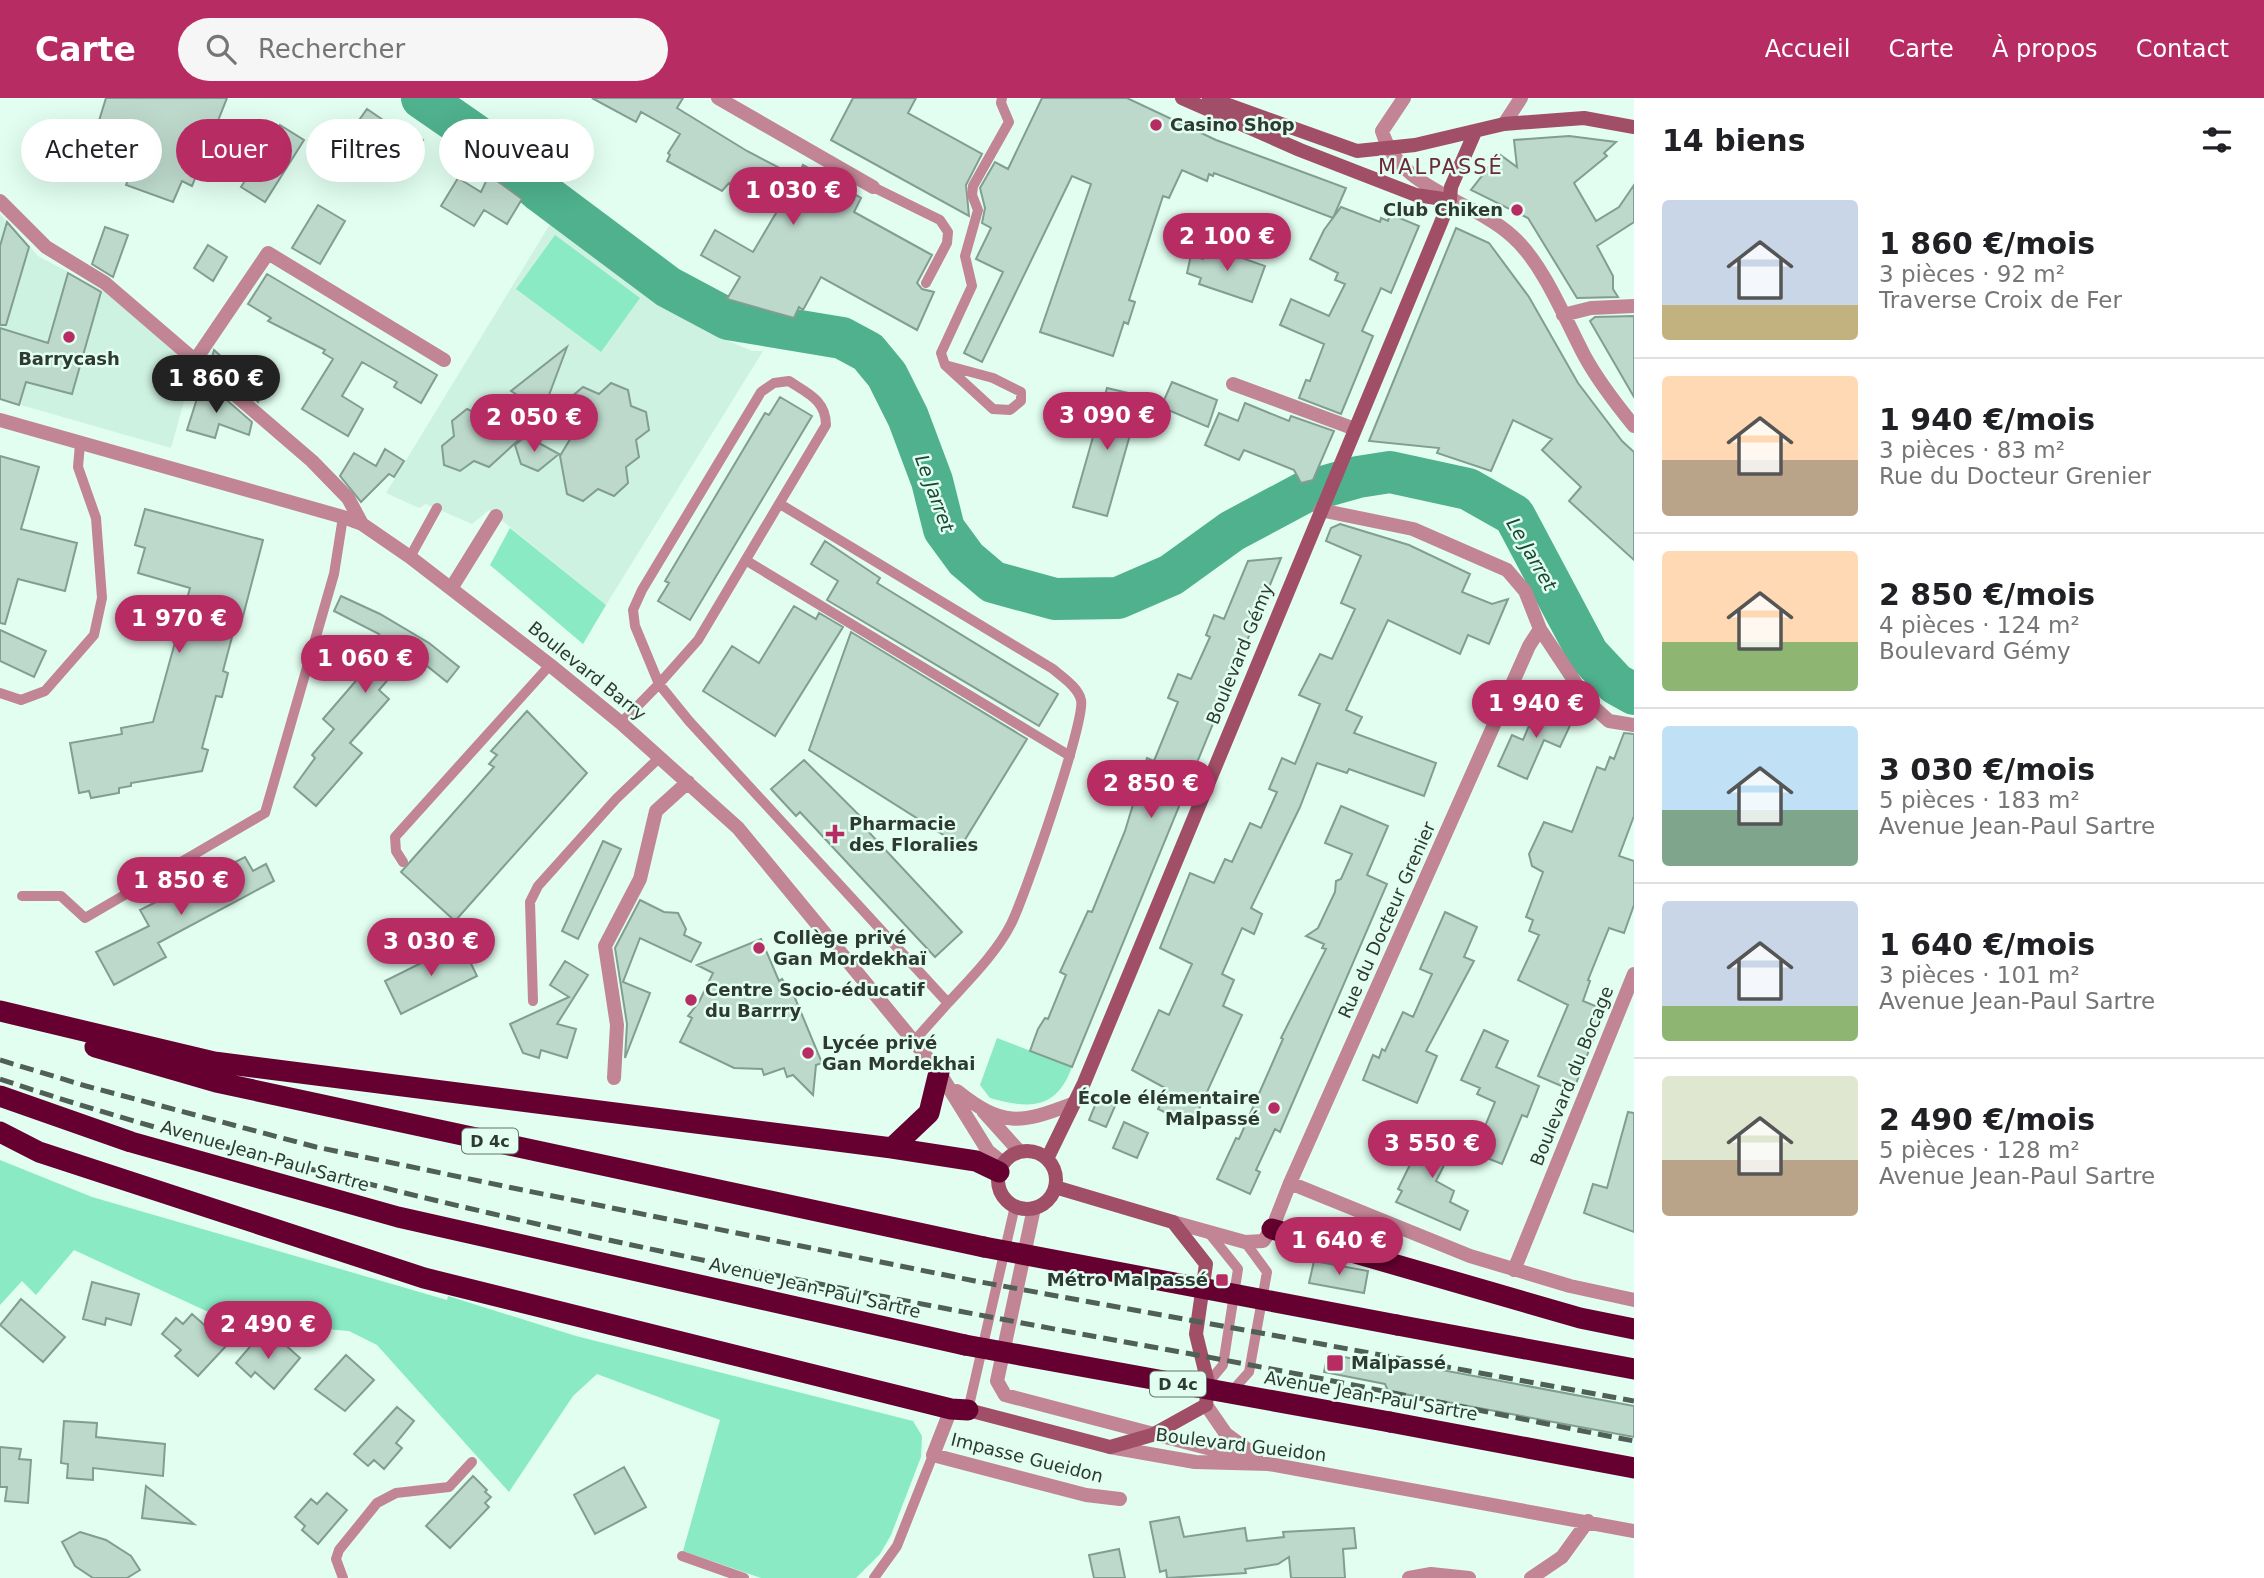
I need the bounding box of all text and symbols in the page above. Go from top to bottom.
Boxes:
search box [178,18,668,81]
text: Carte [35,30,136,69]
icon: search [202,30,240,68]
text: Rechercher [258,34,405,64]
text: Accueil [1765,35,1850,63]
text: Carte [1888,35,1954,63]
text: À propos [1992,35,2098,63]
text: Contact [2136,35,2229,63]
place label: Casino Shop [1170,114,1295,135]
marker: Casino Shop [1148,117,1164,133]
chip: Acheter [21,119,162,182]
chip: Louer [176,119,292,182]
chip: Filtres [306,119,425,182]
chip: Nouveau [439,119,594,182]
icon: filters [2198,121,2236,159]
text: 14 biens [1662,123,1806,158]
district label: MALPASSÉ [1378,154,1504,179]
pin: 1 030 € [728,167,858,227]
text: 1 030 € [745,177,841,203]
place label: Club Chiken [1383,199,1503,220]
marker: Club Chiken [1509,202,1525,218]
pin: 2 100 € [1162,214,1292,273]
text: 2 100 € [1179,223,1275,249]
text: 1 860 €/mois [1879,226,2095,261]
icon: home [1718,228,1802,312]
text: 3 pièces · 92 m² [1879,261,2065,287]
text: Traverse Croix de Fer [1879,287,2122,313]
marker: Barrycash [61,329,77,345]
place label: Barrycash [18,348,120,369]
pin: 1 860 € [151,356,281,415]
text: 1 860 € [168,365,264,391]
pin: 3 090 € [1042,392,1172,452]
pin: 2 050 € [469,394,599,454]
text: 3 090 € [1059,402,1155,428]
text: 1 940 €/mois [1879,402,2095,437]
text: 2 050 € [486,404,582,430]
icon: home [1718,404,1802,488]
text: 3 pièces · 83 m² [1879,437,2065,463]
water label: Le Jarret [911,451,960,536]
text: Rue du Docteur Grenier [1879,463,2151,489]
water label: Le Jarret [1502,514,1562,596]
text: 2 850 €/mois [1879,577,2095,612]
icon: home [1718,579,1802,663]
street label: Boulevard Gémy [1202,580,1277,727]
pin: 1 970 € [114,596,244,655]
text: 1 970 € [131,605,227,631]
text: 4 pièces · 124 m² [1879,612,2080,638]
street label: Boulevard Barry [524,617,651,725]
pin: 1 060 € [300,636,430,695]
text: Boulevard Gémy [1879,638,2071,664]
text: 1 060 € [317,645,413,671]
pin: 1 940 € [1471,680,1601,740]
text: 1 940 € [1488,690,1584,716]
text: 3 030 €/mois [1879,752,2095,787]
icon: home [1718,754,1802,838]
pin: 2 850 € [1086,760,1216,820]
text: 2 850 € [1103,770,1199,796]
text: 5 pièces · 183 m² [1879,787,2080,813]
place label: Pharmacie des Floralies [849,813,978,855]
text: Avenue Jean-Paul Sartre [1879,813,2155,839]
street label: Rue du Docteur Grenier [1334,818,1440,1021]
marker: Pharmacie des Floralies [827,826,843,842]
pin: 1 850 € [116,858,246,917]
text: 1 850 € [133,867,229,893]
pin: 3 030 € [366,918,496,978]
place label: Collège privé Gan Mordekhaï [773,927,926,969]
text: 1 640 €/mois [1879,927,2095,962]
text: 3 030 € [383,928,479,954]
icon: home [1718,929,1802,1013]
marker: Collège privé Gan Mordekhaï [751,940,767,956]
text: 3 pièces · 101 m² [1879,962,2080,988]
place label: Centre Socio-éducatif du Barrry [705,979,925,1021]
street label: Boulevard du Bocage [1526,983,1617,1169]
text: Avenue Jean-Paul Sartre [1879,988,2155,1014]
marker: Centre Socio-éducatif du Barrry [683,992,699,1008]
place label: Lycée privé Gan Mordekhai [822,1032,975,1074]
marker: Lycée privé Gan Mordekhai [800,1045,816,1061]
place label: École élémentaire Malpassé [1078,1087,1260,1129]
marker: École élémentaire Malpassé [1266,1100,1282,1116]
text: 2 490 €/mois [1879,1102,2095,1137]
icon: home [1718,1104,1802,1188]
street label: Avenue Jean-Paul Sartre [158,1116,372,1195]
pin: 3 550 € [1367,1121,1497,1180]
road number: D 4c [462,1128,518,1154]
text: 3 550 € [1384,1130,1480,1156]
text: 5 pièces · 128 m² [1879,1137,2080,1163]
text: Avenue Jean-Paul Sartre [1879,1163,2155,1189]
pin: 1 640 € [1274,1218,1404,1277]
text: 1 640 € [1291,1227,1387,1253]
street label: Avenue Jean-Paul Sartre [707,1253,923,1322]
place label: Métro Malpassé [1047,1269,1208,1290]
marker: Métro Malpassé [1214,1272,1230,1288]
pin: 2 490 € [203,1302,333,1361]
text: 2 490 € [220,1311,316,1337]
place label: Malpassé [1351,1352,1446,1373]
marker: Malpassé [1325,1353,1345,1373]
street label: Avenue Jean-Paul Sartre [1263,1366,1479,1425]
road number: D 4c [1150,1372,1206,1396]
street label: Boulevard Gueidon [1154,1424,1328,1465]
street label: Impasse Gueidon [949,1428,1105,1487]

